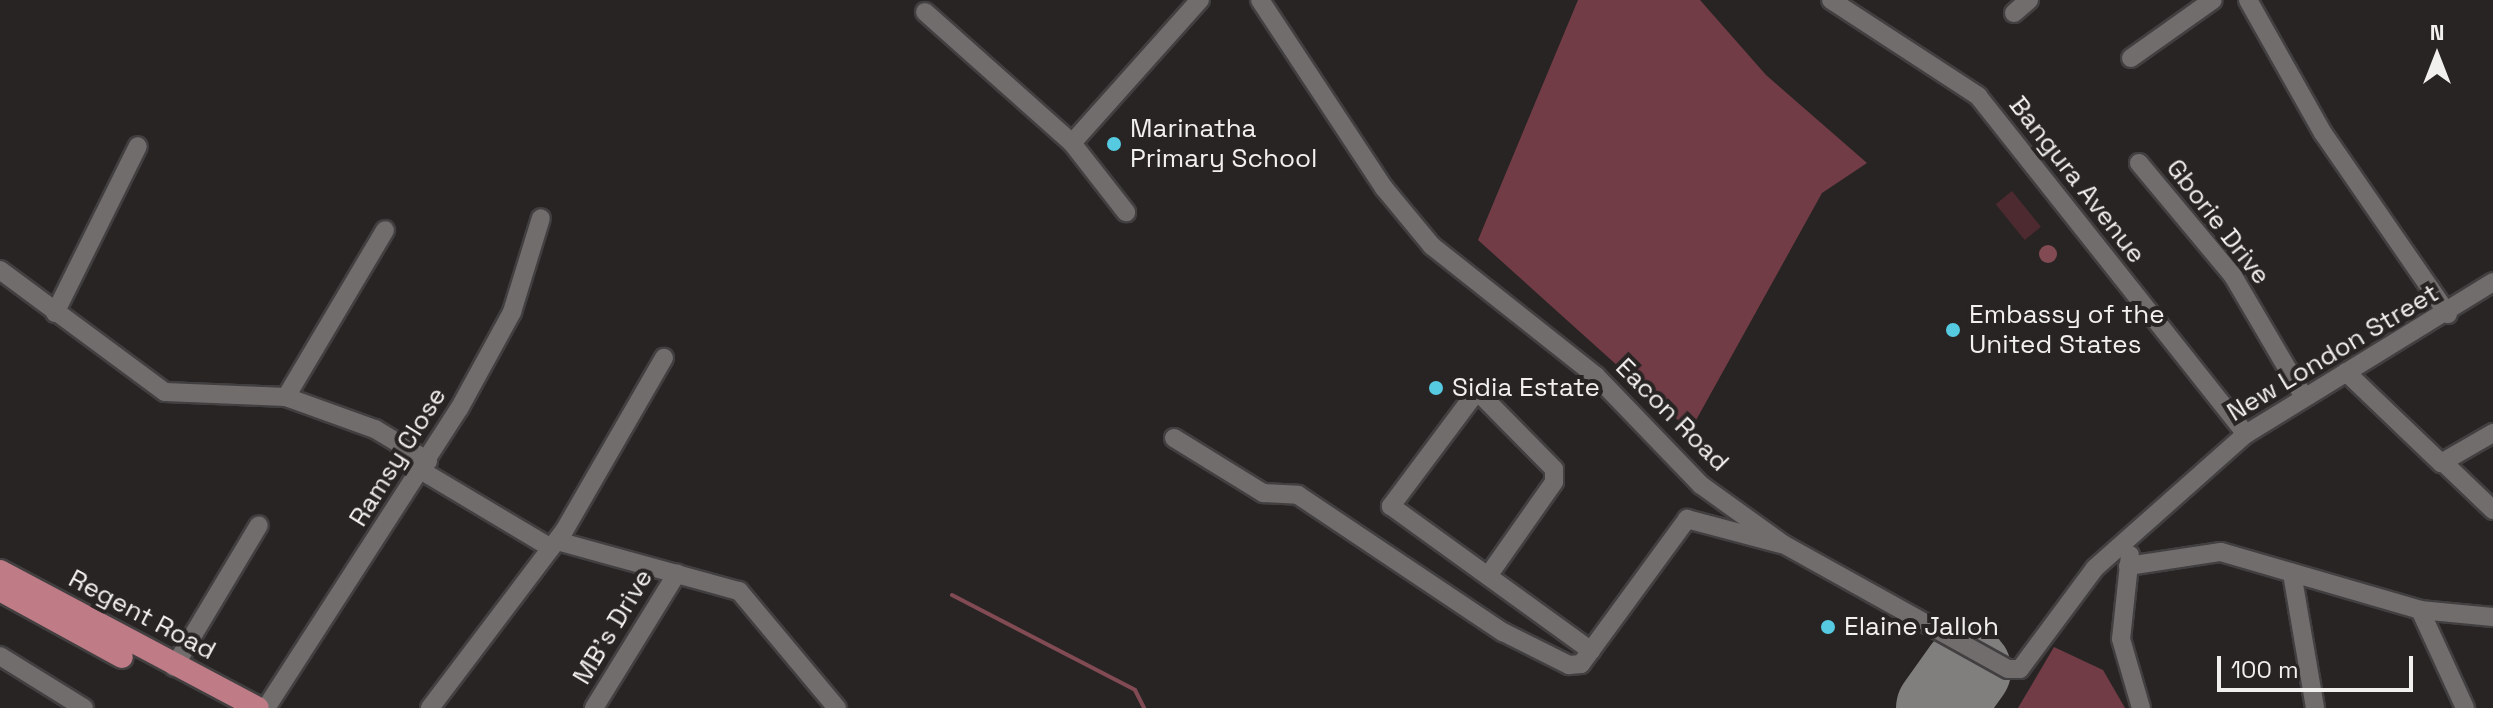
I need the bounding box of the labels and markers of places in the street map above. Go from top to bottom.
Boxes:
place label: Marinatha Primary School [1130,113,1317,174]
marker: Marinatha Primary School [1105,135,1123,153]
place label: Embassy of the United States [1969,299,2165,360]
marker: Embassy of the United States [1944,321,1962,339]
place label: Sidia Estate [1452,372,1600,404]
marker: Sidia Estate [1427,379,1445,397]
place label: Elaine Jalloh [1844,611,1999,643]
marker: Elaine Jalloh [1819,618,1837,636]

